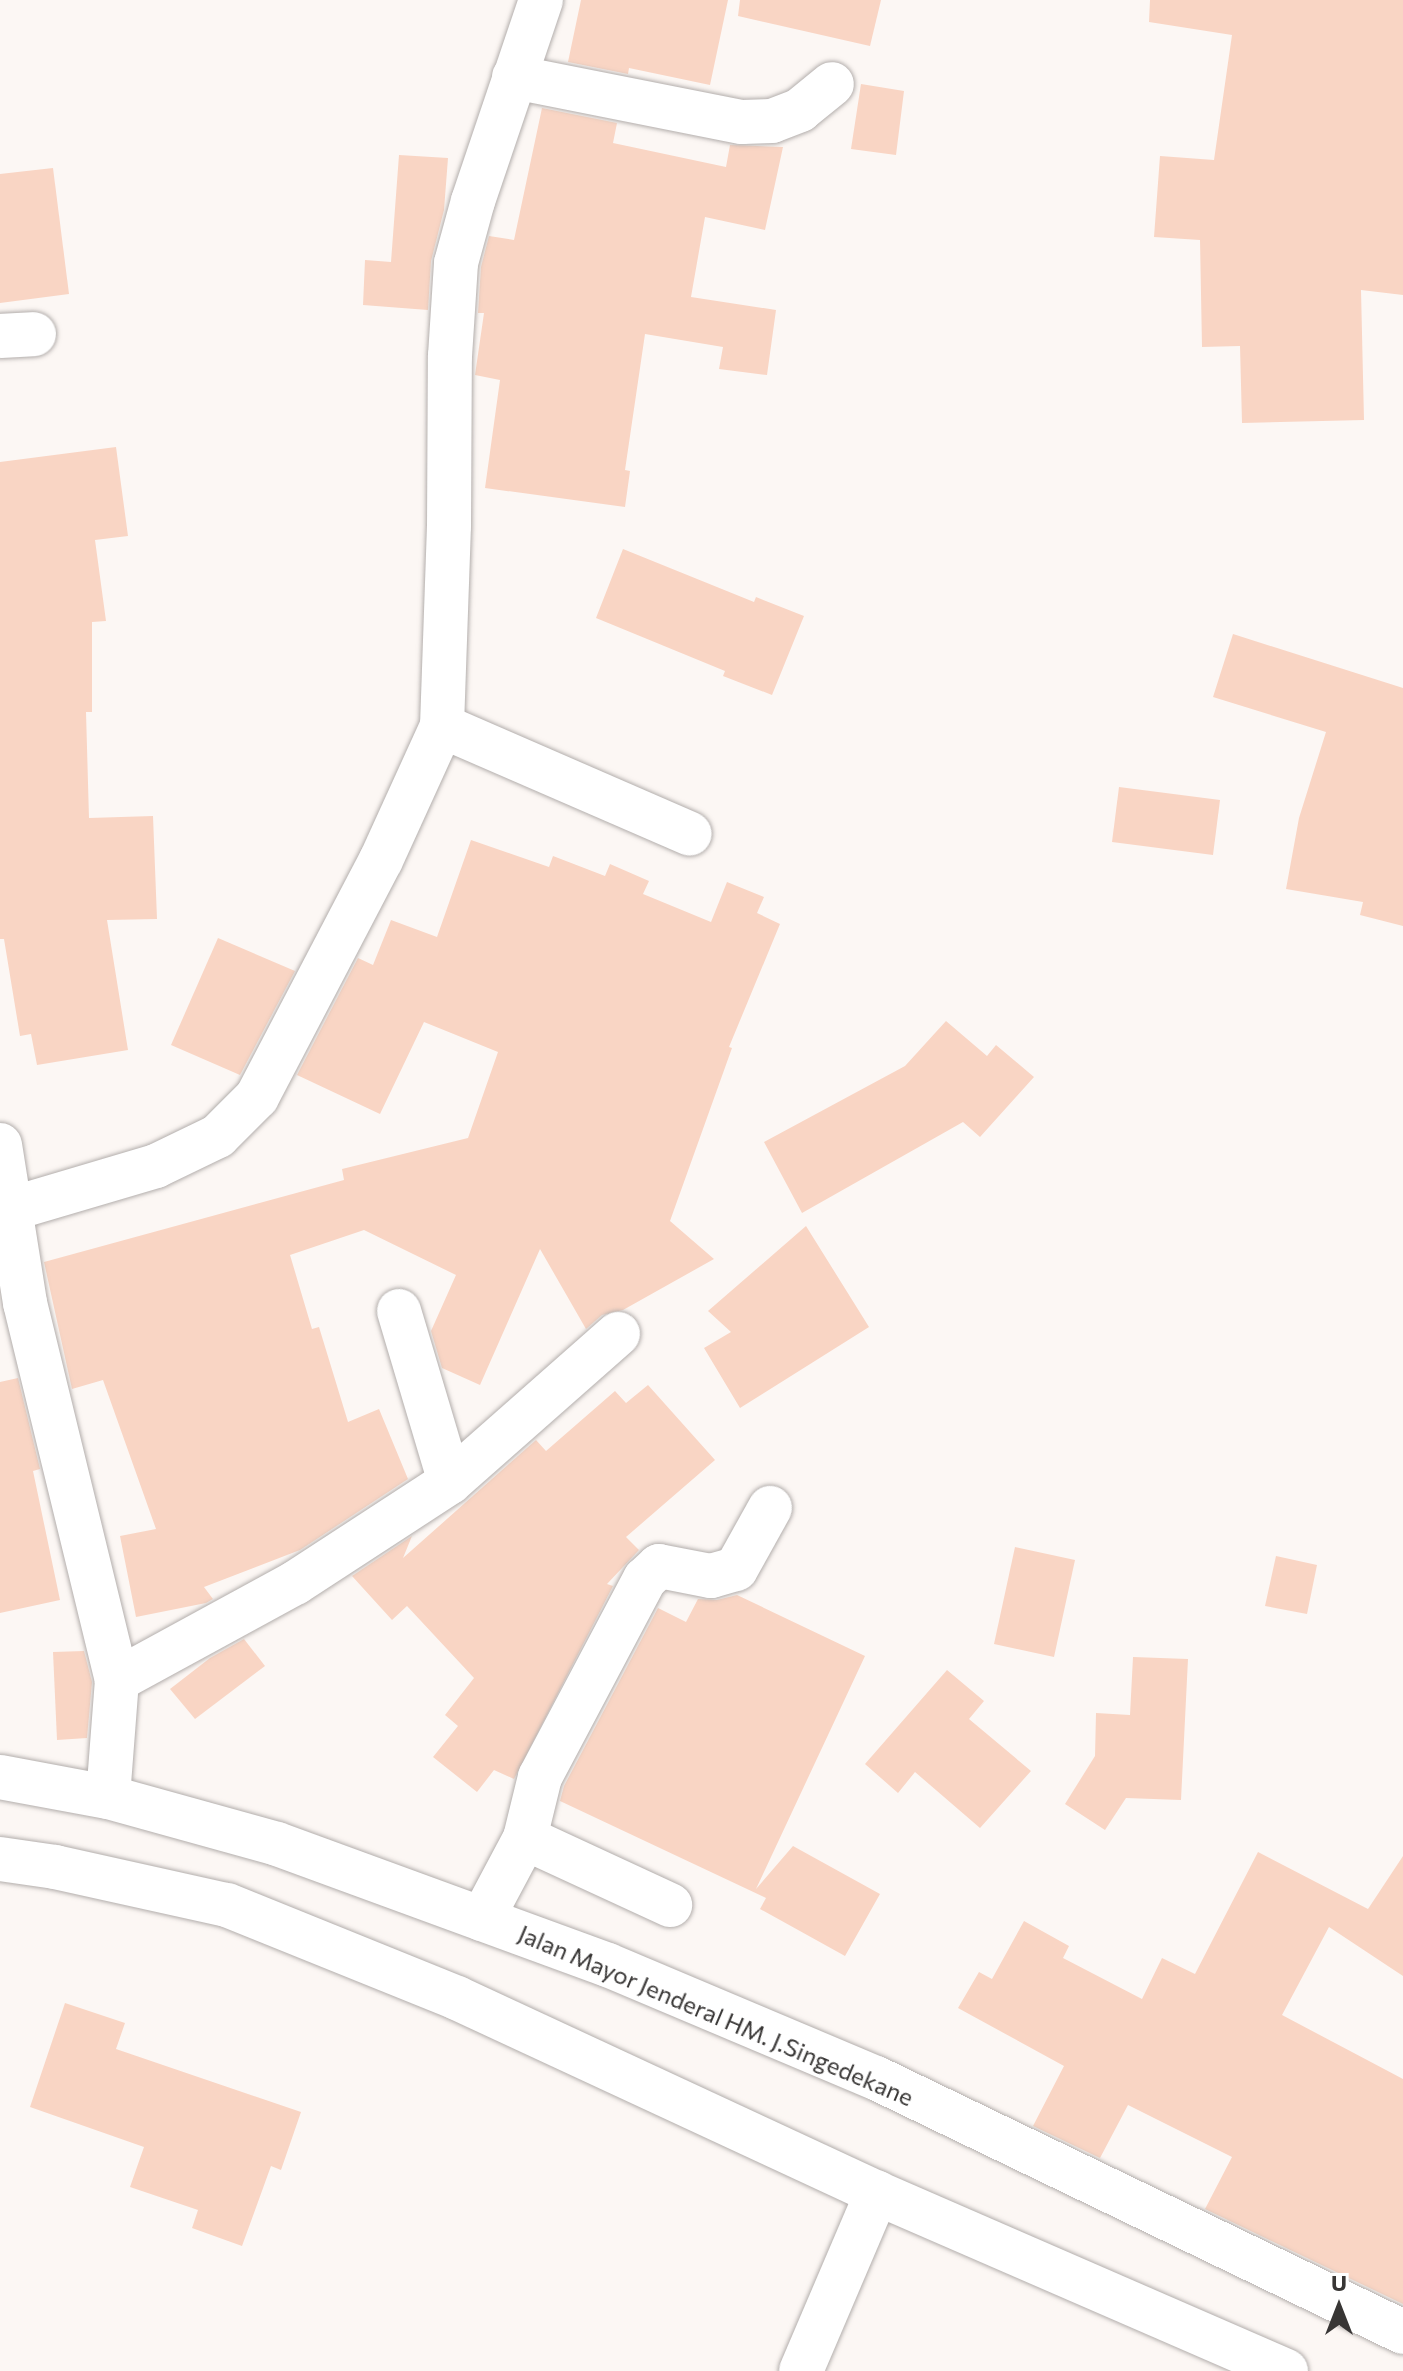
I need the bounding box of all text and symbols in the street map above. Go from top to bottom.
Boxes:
street label: Jalan Mayor Jenderal HM. J.Singedekane [514,1918,918,2112]
north arrow [1299,2267,1379,2347]
text: U [1331,2269,1347,2296]

